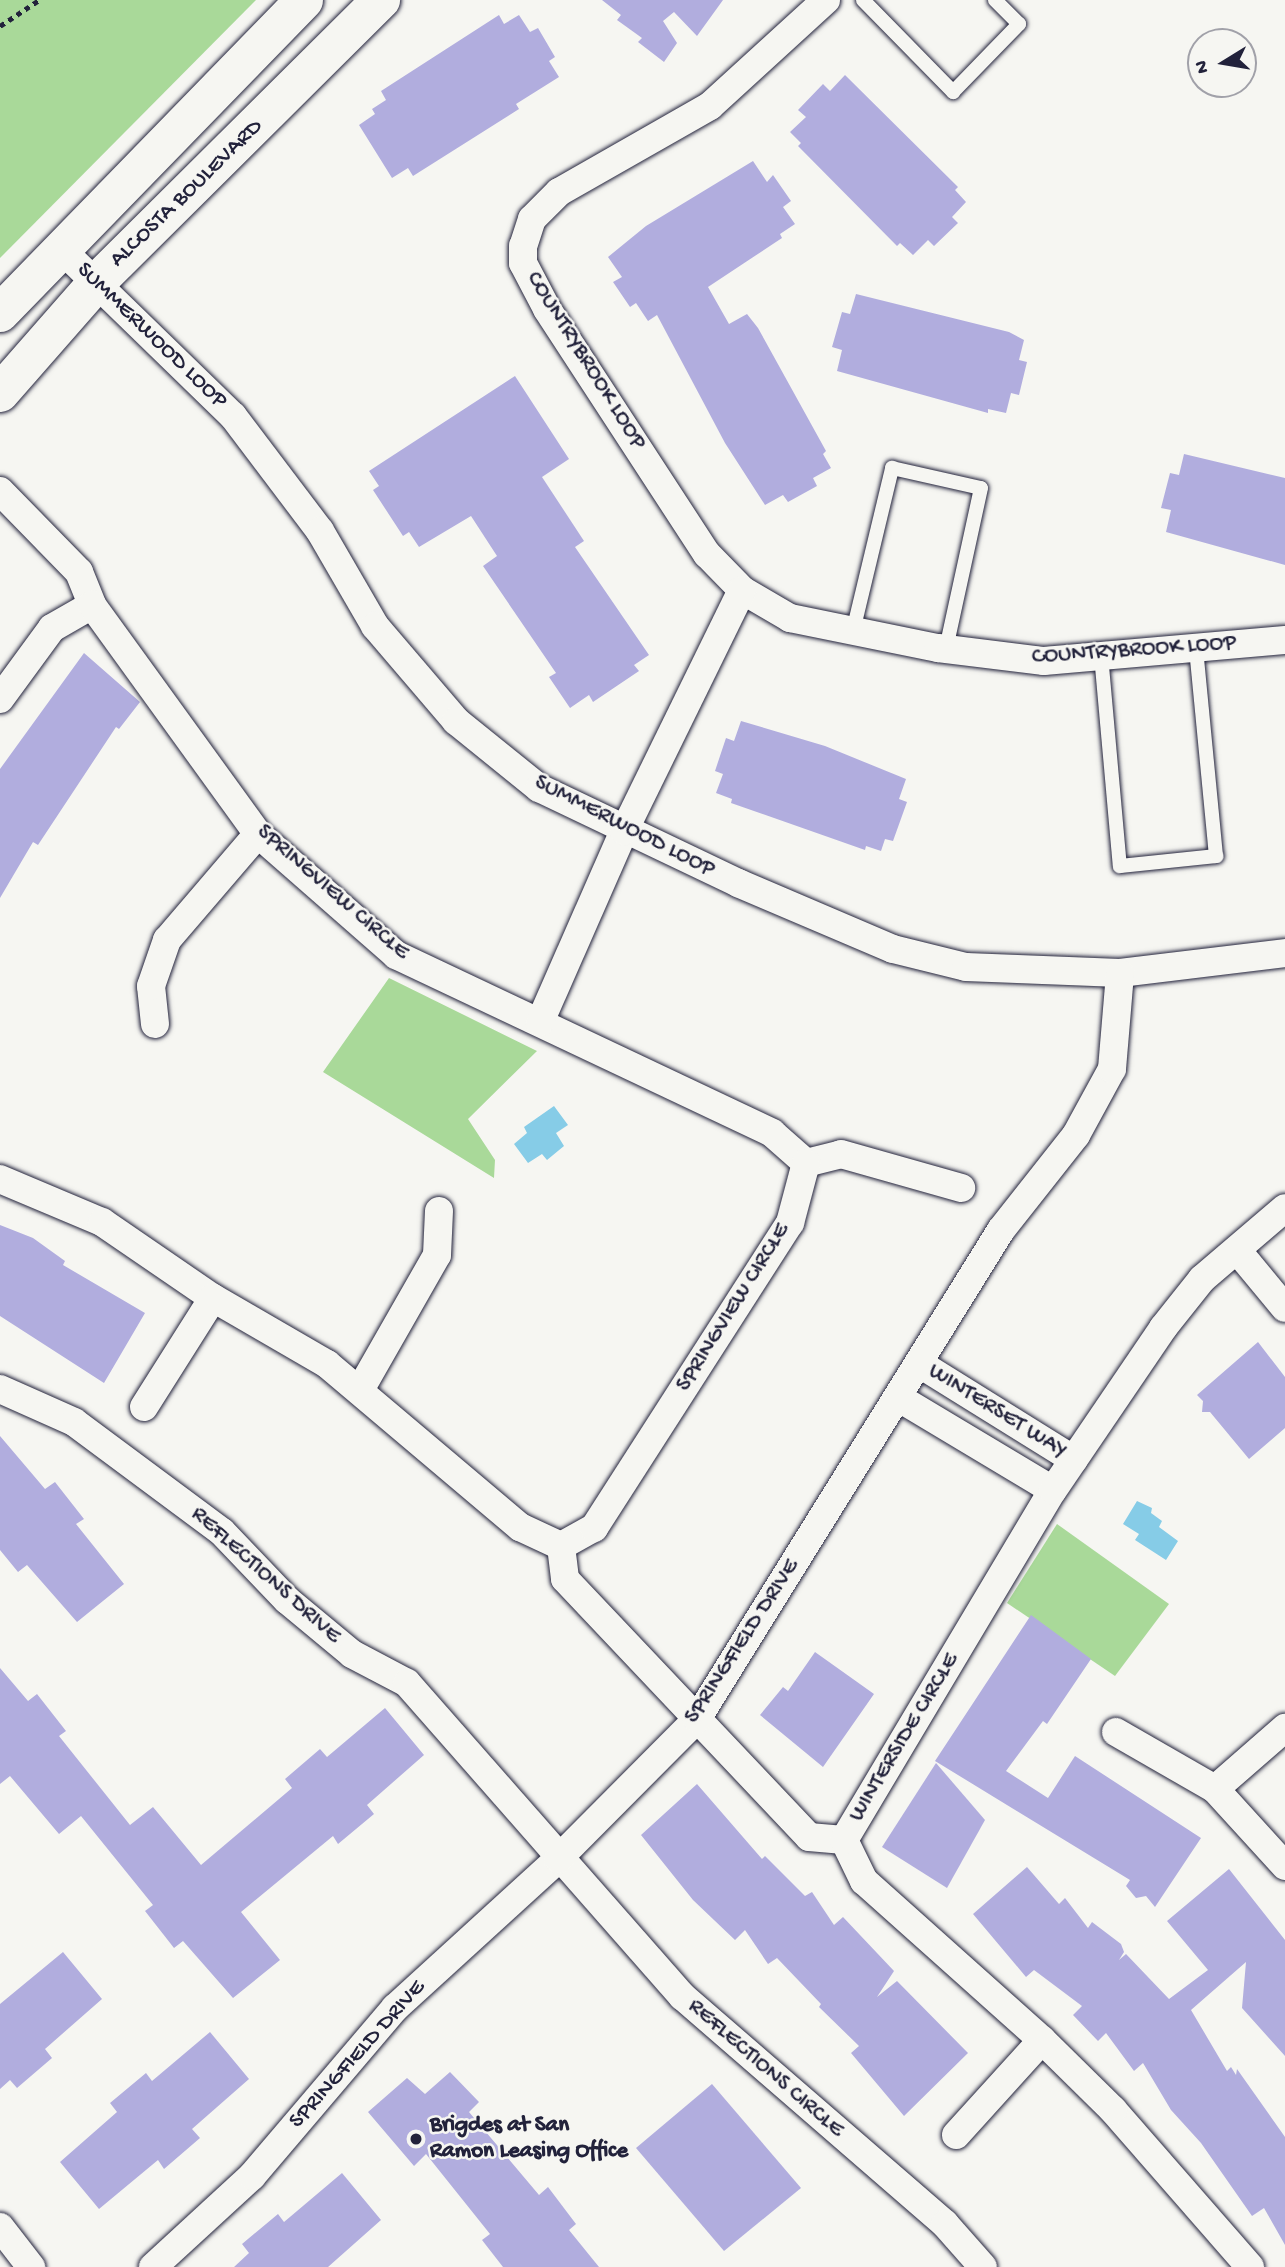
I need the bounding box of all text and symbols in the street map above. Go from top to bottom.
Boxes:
north arrow [1187,28,1257,98]
text: N [1190,58,1215,75]
street label: ALCOSTA BOULEVARD [105,114,269,274]
street label: SUMMERWOOD LOOP [70,257,232,415]
street label: COUNTRYBROOK LOOP [519,267,651,455]
street label: COUNTRYBROOK LOOP [1031,630,1237,672]
street label: SUMMERWOOD LOOP [529,770,719,884]
street label: SPRINGVIEW CIRCLE [250,819,414,967]
street label: SPRINGVIEW CIRCLE [671,1219,797,1397]
street label: WINTERSET WAY [923,1358,1071,1466]
street label: REFLECTIONS DRIVE [184,1501,346,1651]
street label: SPRINGFIELD DRIVE [680,1555,806,1729]
street label: WINTERSIDE CIRCLE [844,1649,966,1827]
street label: SPRINGFIELD DRIVE [284,1975,432,2135]
street label: REFLECTIONS CIRCLE [681,1994,849,2144]
place label: Brigdes at San Ramon Leasing Office [430,2112,628,2166]
marker: Brigdes at San Ramon Leasing Office [408,2131,424,2147]

